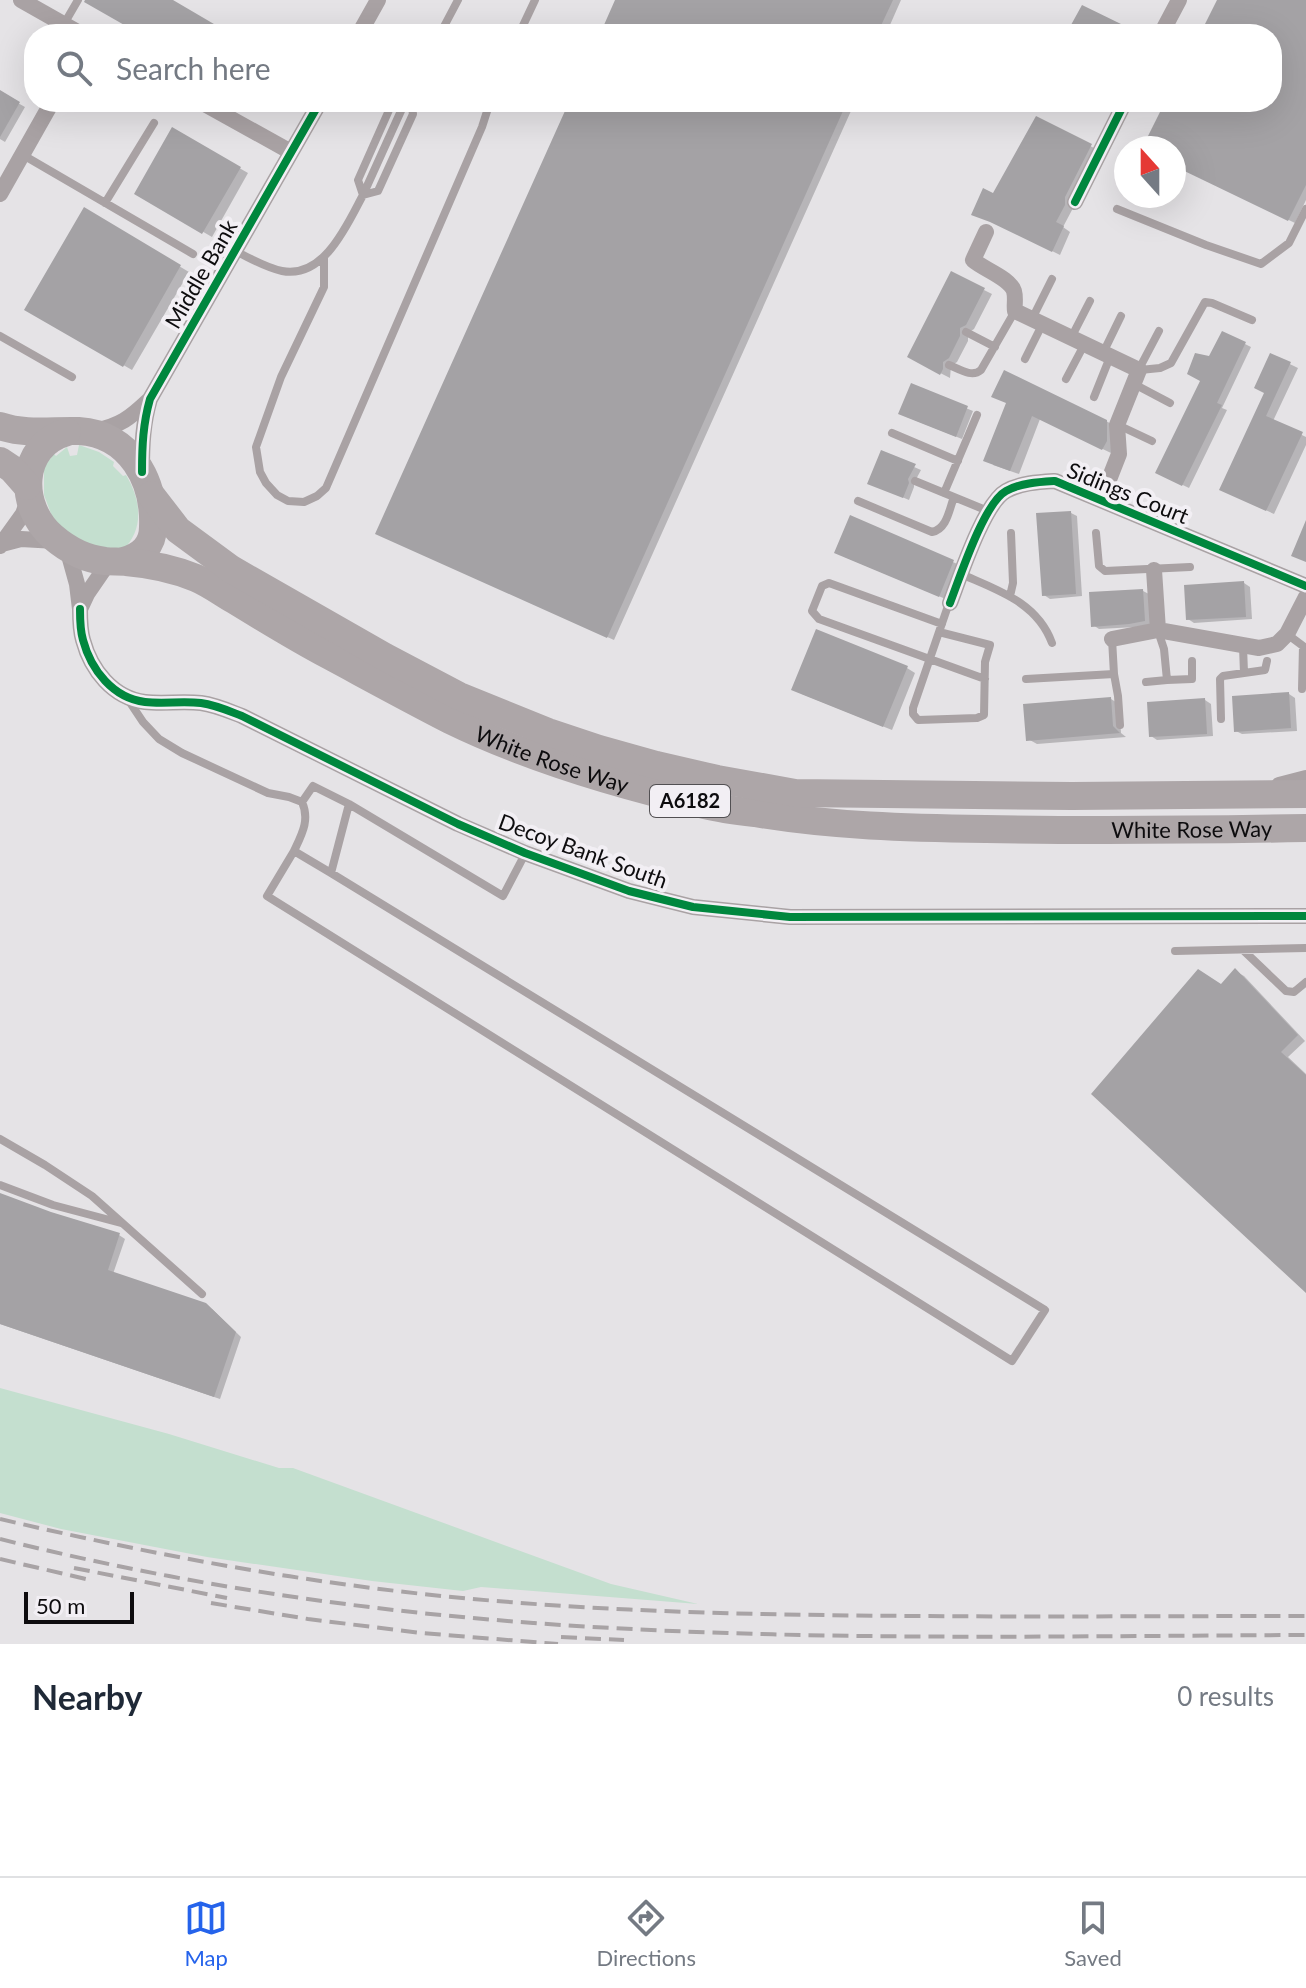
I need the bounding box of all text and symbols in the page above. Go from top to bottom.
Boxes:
search box [24,24,1282,112]
icon: search [52,46,96,90]
text: Search here [116,50,271,86]
north arrow [1114,136,1186,208]
street label: Middle Bank [159,214,243,333]
street label: Sidings Court [1063,456,1193,529]
street label: White Rose Way [471,719,633,798]
road number: A6182 [650,785,730,817]
street label: Decoy Bank South [495,807,671,894]
street label: White Rose Way [1111,815,1273,843]
scale bar [24,1588,134,1624]
text: 50 m [36,1592,85,1619]
text: Nearby [32,1676,143,1717]
text: 0 results [1177,1680,1274,1712]
tab: Map [184,1896,228,1971]
tab: Directions [597,1896,696,1971]
tab: Saved [1064,1896,1122,1971]

